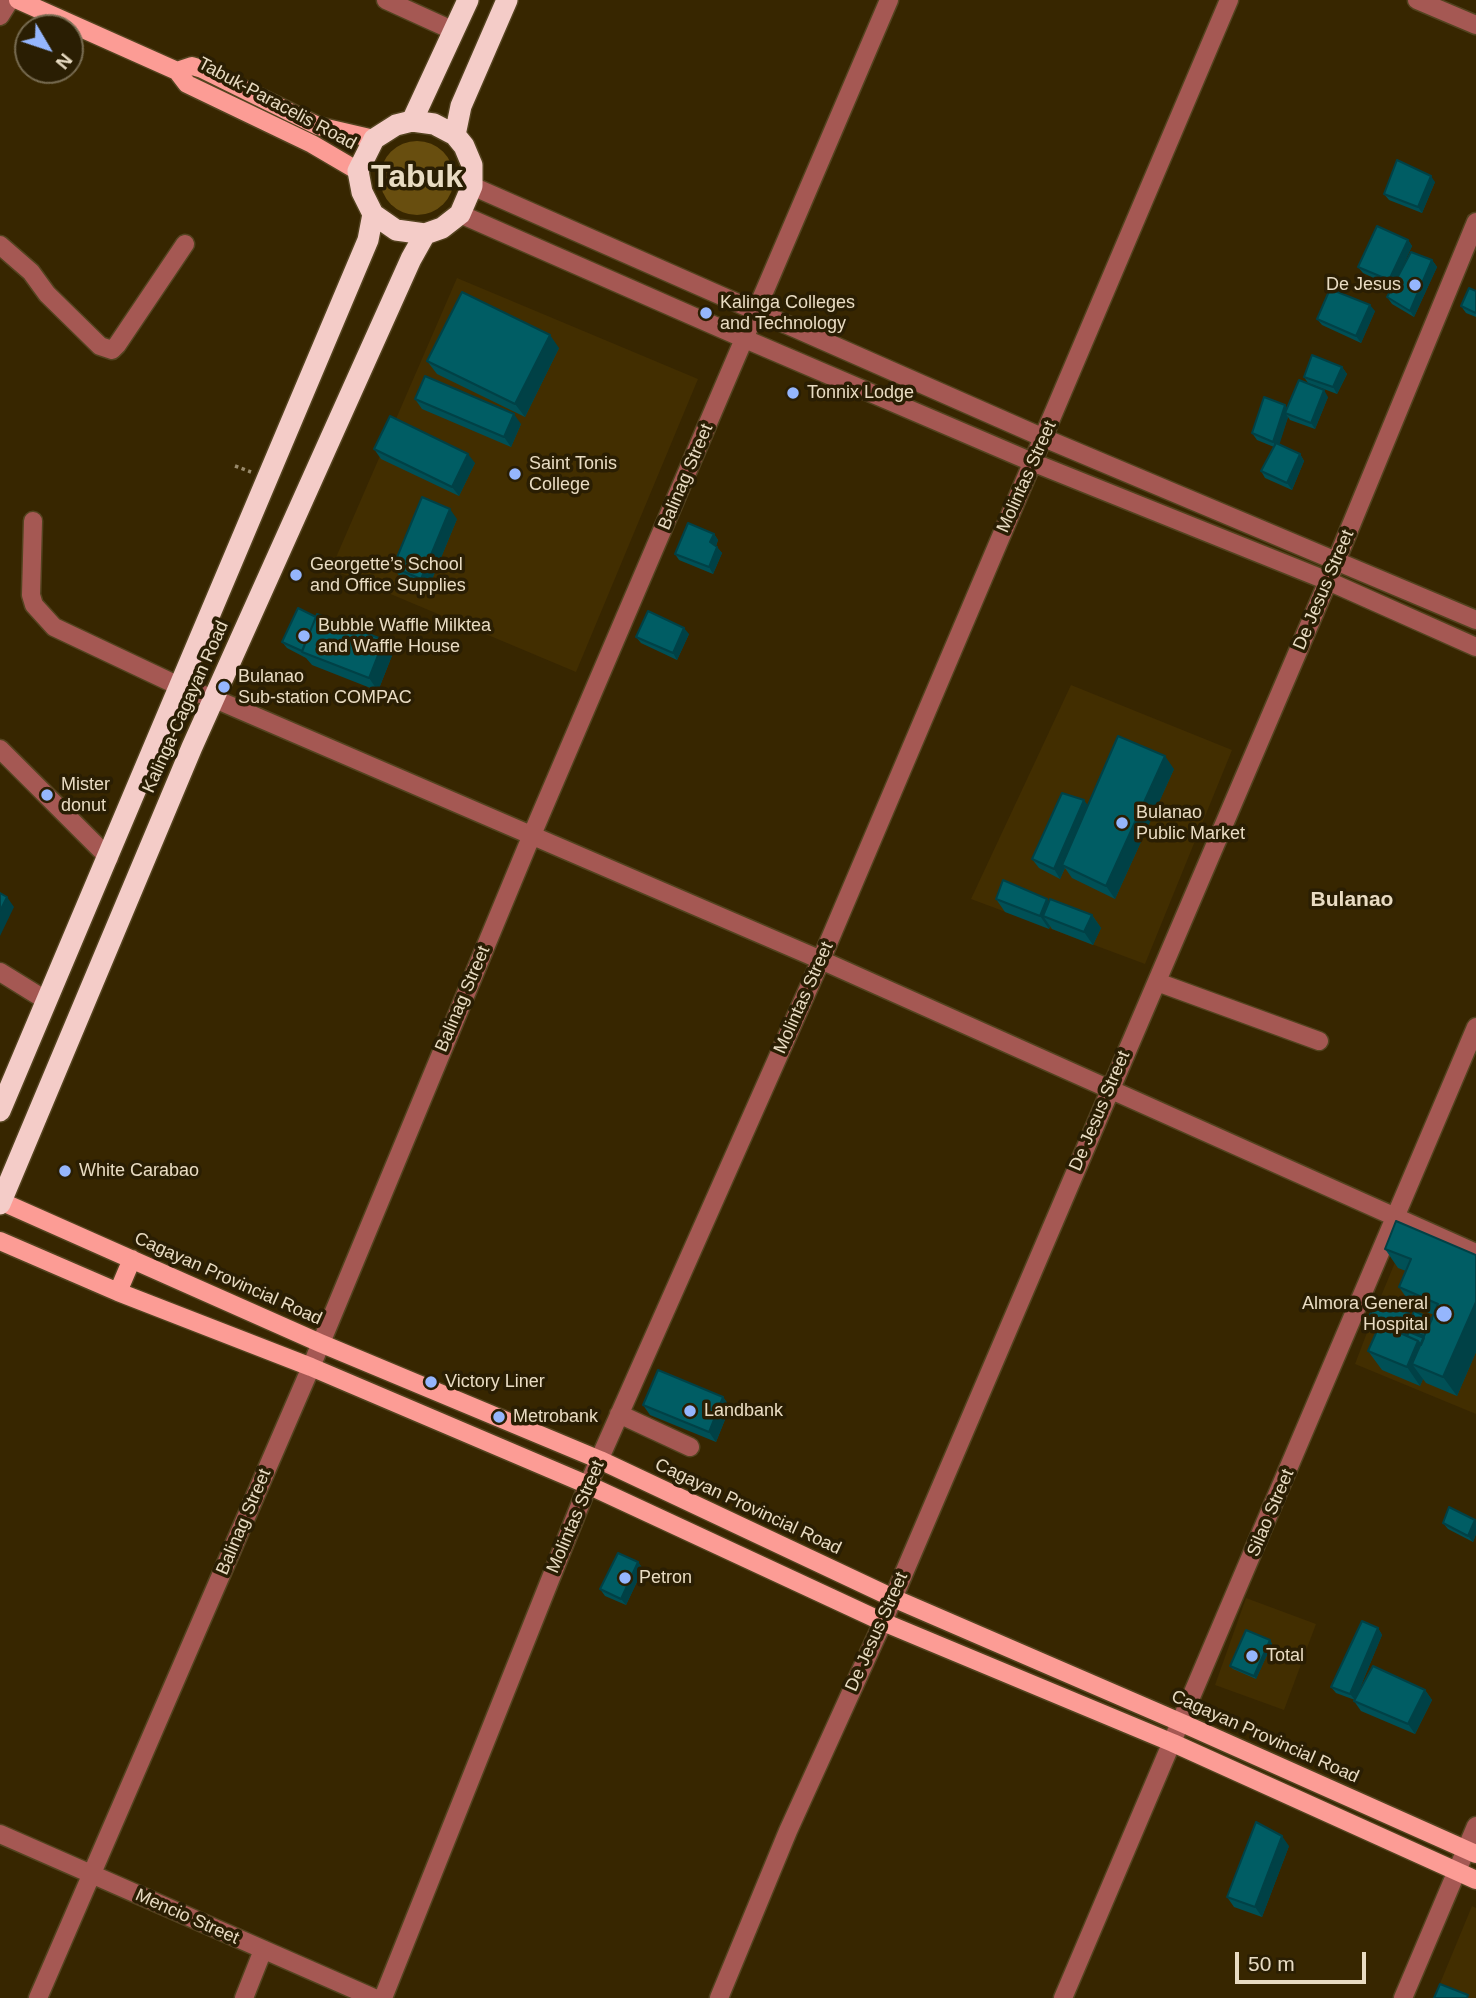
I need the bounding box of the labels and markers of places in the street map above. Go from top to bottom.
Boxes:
place label: De Jesus [1326,274,1401,296]
marker: De Jesus [1407,277,1423,293]
place label: Kalinga Colleges and Technology [720,292,855,334]
marker: Kalinga Colleges and Technology [698,305,714,321]
place label: Tonnix Lodge [807,382,914,404]
marker: Tonnix Lodge [785,385,801,401]
place label: Saint Tonis College [529,453,617,496]
marker: Saint Tonis College [507,466,523,482]
place label: Georgette’s School and Office Supplies [310,554,466,596]
marker: Georgette’s School and Office Supplies [288,567,304,583]
place label: Bubble Waffle Milktea and Waffle House [318,615,491,658]
marker: Bubble Waffle Milktea and Waffle House [296,628,312,644]
place label: Bulanao Sub-station COMPAC [238,666,412,708]
marker: Bulanao Sub-station COMPAC [216,679,232,695]
place label: Mister donut [61,774,110,816]
marker: Mister donut [39,787,55,803]
place label: Bulanao Public Market [1136,802,1245,844]
marker: Bulanao Public Market [1114,815,1130,831]
place label: White Carabao [79,1160,199,1182]
marker: White Carabao [57,1163,73,1179]
place label: Almora General Hospital [1302,1293,1428,1336]
marker: Almora General Hospital [1434,1304,1454,1324]
place label: Victory Liner [445,1371,545,1393]
marker: Victory Liner [423,1374,439,1390]
place label: Landbank [704,1400,783,1422]
marker: Landbank [682,1403,698,1419]
place label: Metrobank [513,1406,598,1428]
marker: Metrobank [491,1409,507,1425]
place label: Petron [639,1567,692,1589]
marker: Petron [617,1570,633,1586]
place label: Total [1266,1645,1304,1667]
marker: Total [1244,1648,1260,1664]

